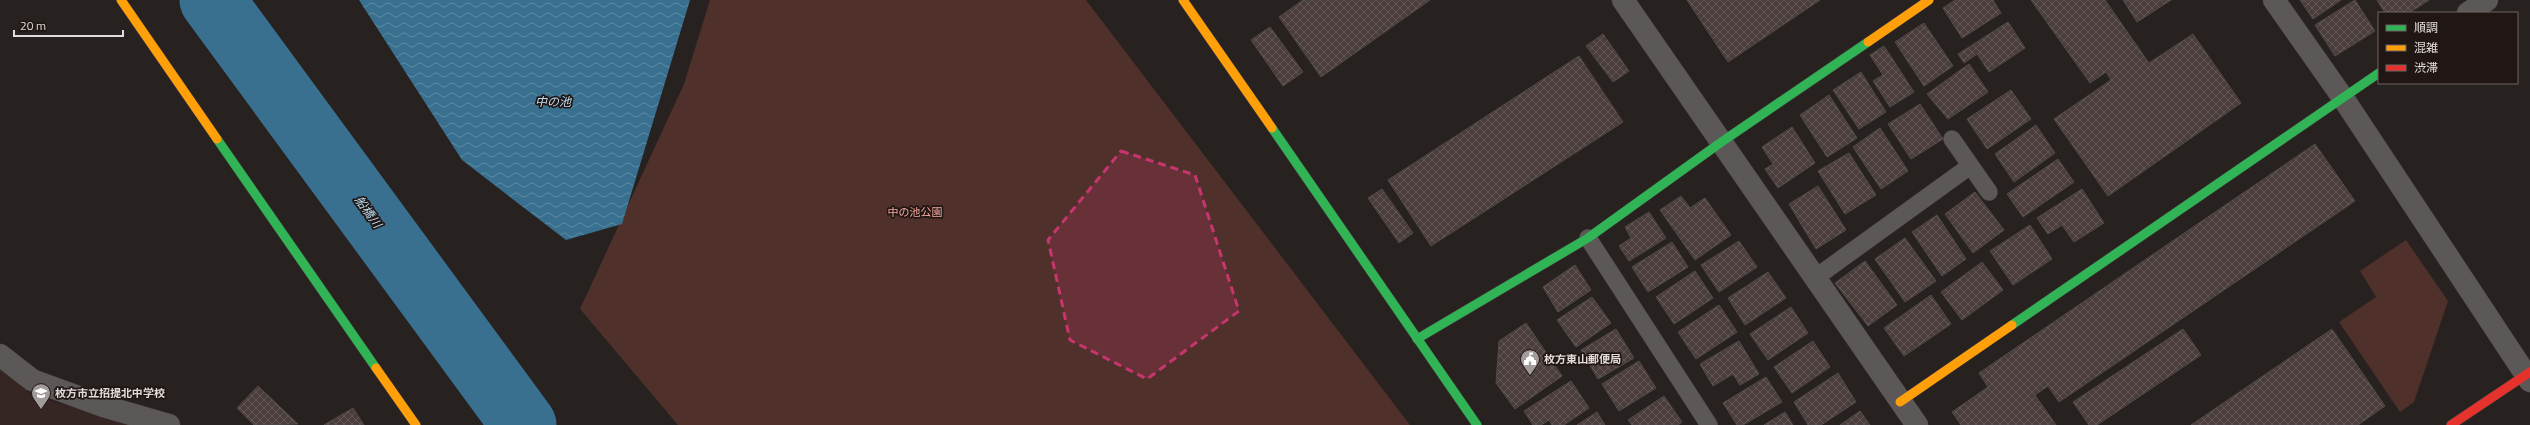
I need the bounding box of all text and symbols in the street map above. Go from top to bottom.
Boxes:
scale bar [14,12,123,38]
legend [2378,12,2518,84]
text: 20 m [20,16,46,35]
text: 順調 [2414,18,2438,37]
text: 混雑 [2414,38,2438,57]
text: 渋滞 [2414,58,2438,77]
water label: 中の池 [535,92,572,111]
water label: 船橋川 [350,192,388,233]
park label: 中の池公園 [888,204,943,220]
public building icon: 枚方東山郵便局 [1519,348,1541,376]
place label: 枚方東山郵便局 [1544,351,1621,367]
school or university icon: 枚方市立招提北中学校 [30,382,52,410]
place label: 枚方市立招提北中学校 [55,385,165,401]

